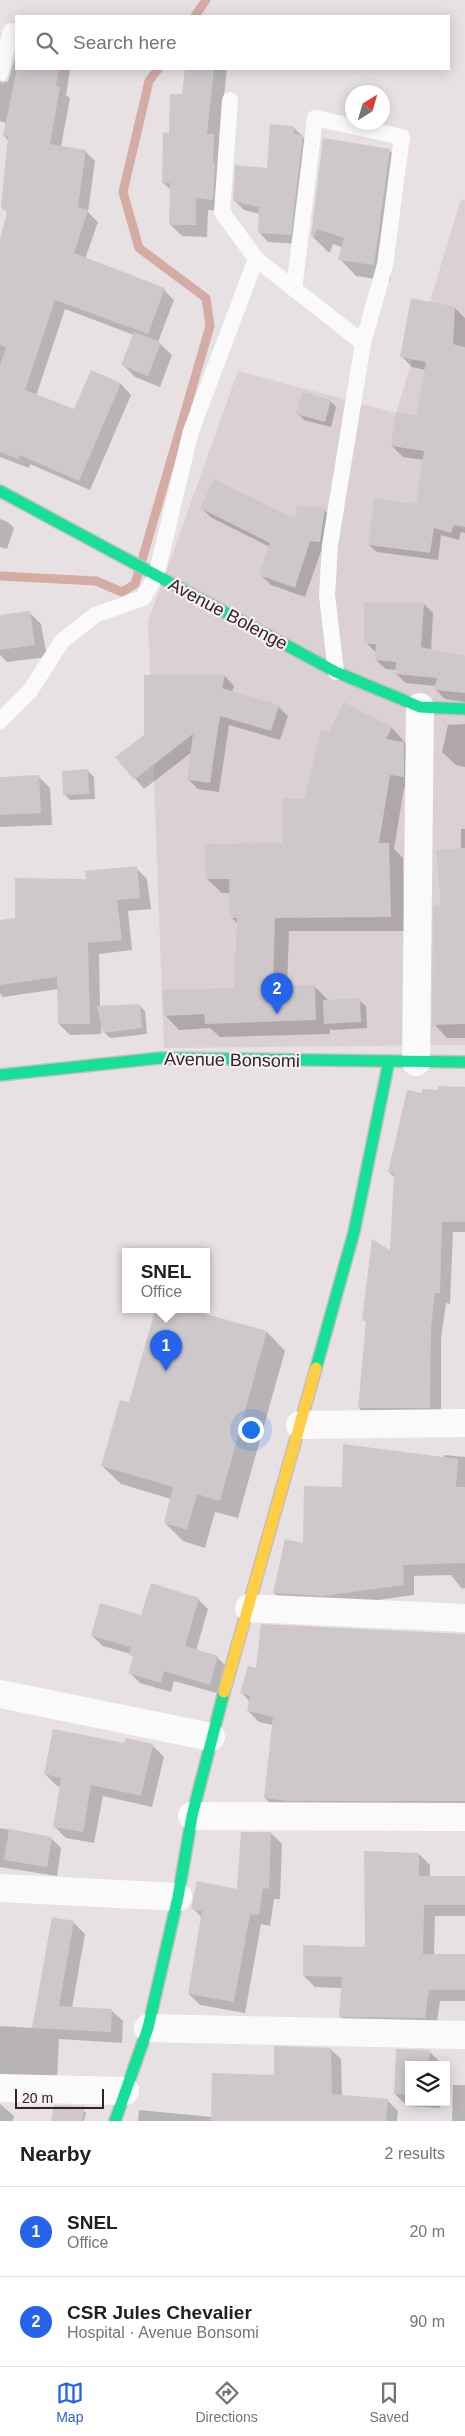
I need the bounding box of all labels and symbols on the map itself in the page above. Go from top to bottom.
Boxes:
north arrow [345,85,390,130]
street label: Avenue Bolenge [165,574,291,654]
pin: 2 [261,973,293,1014]
street label: Avenue Bonsomi [164,1049,300,1071]
pin: 1 [150,1330,182,1371]
your location [238,1417,264,1443]
scale bar [15,2086,104,2109]

